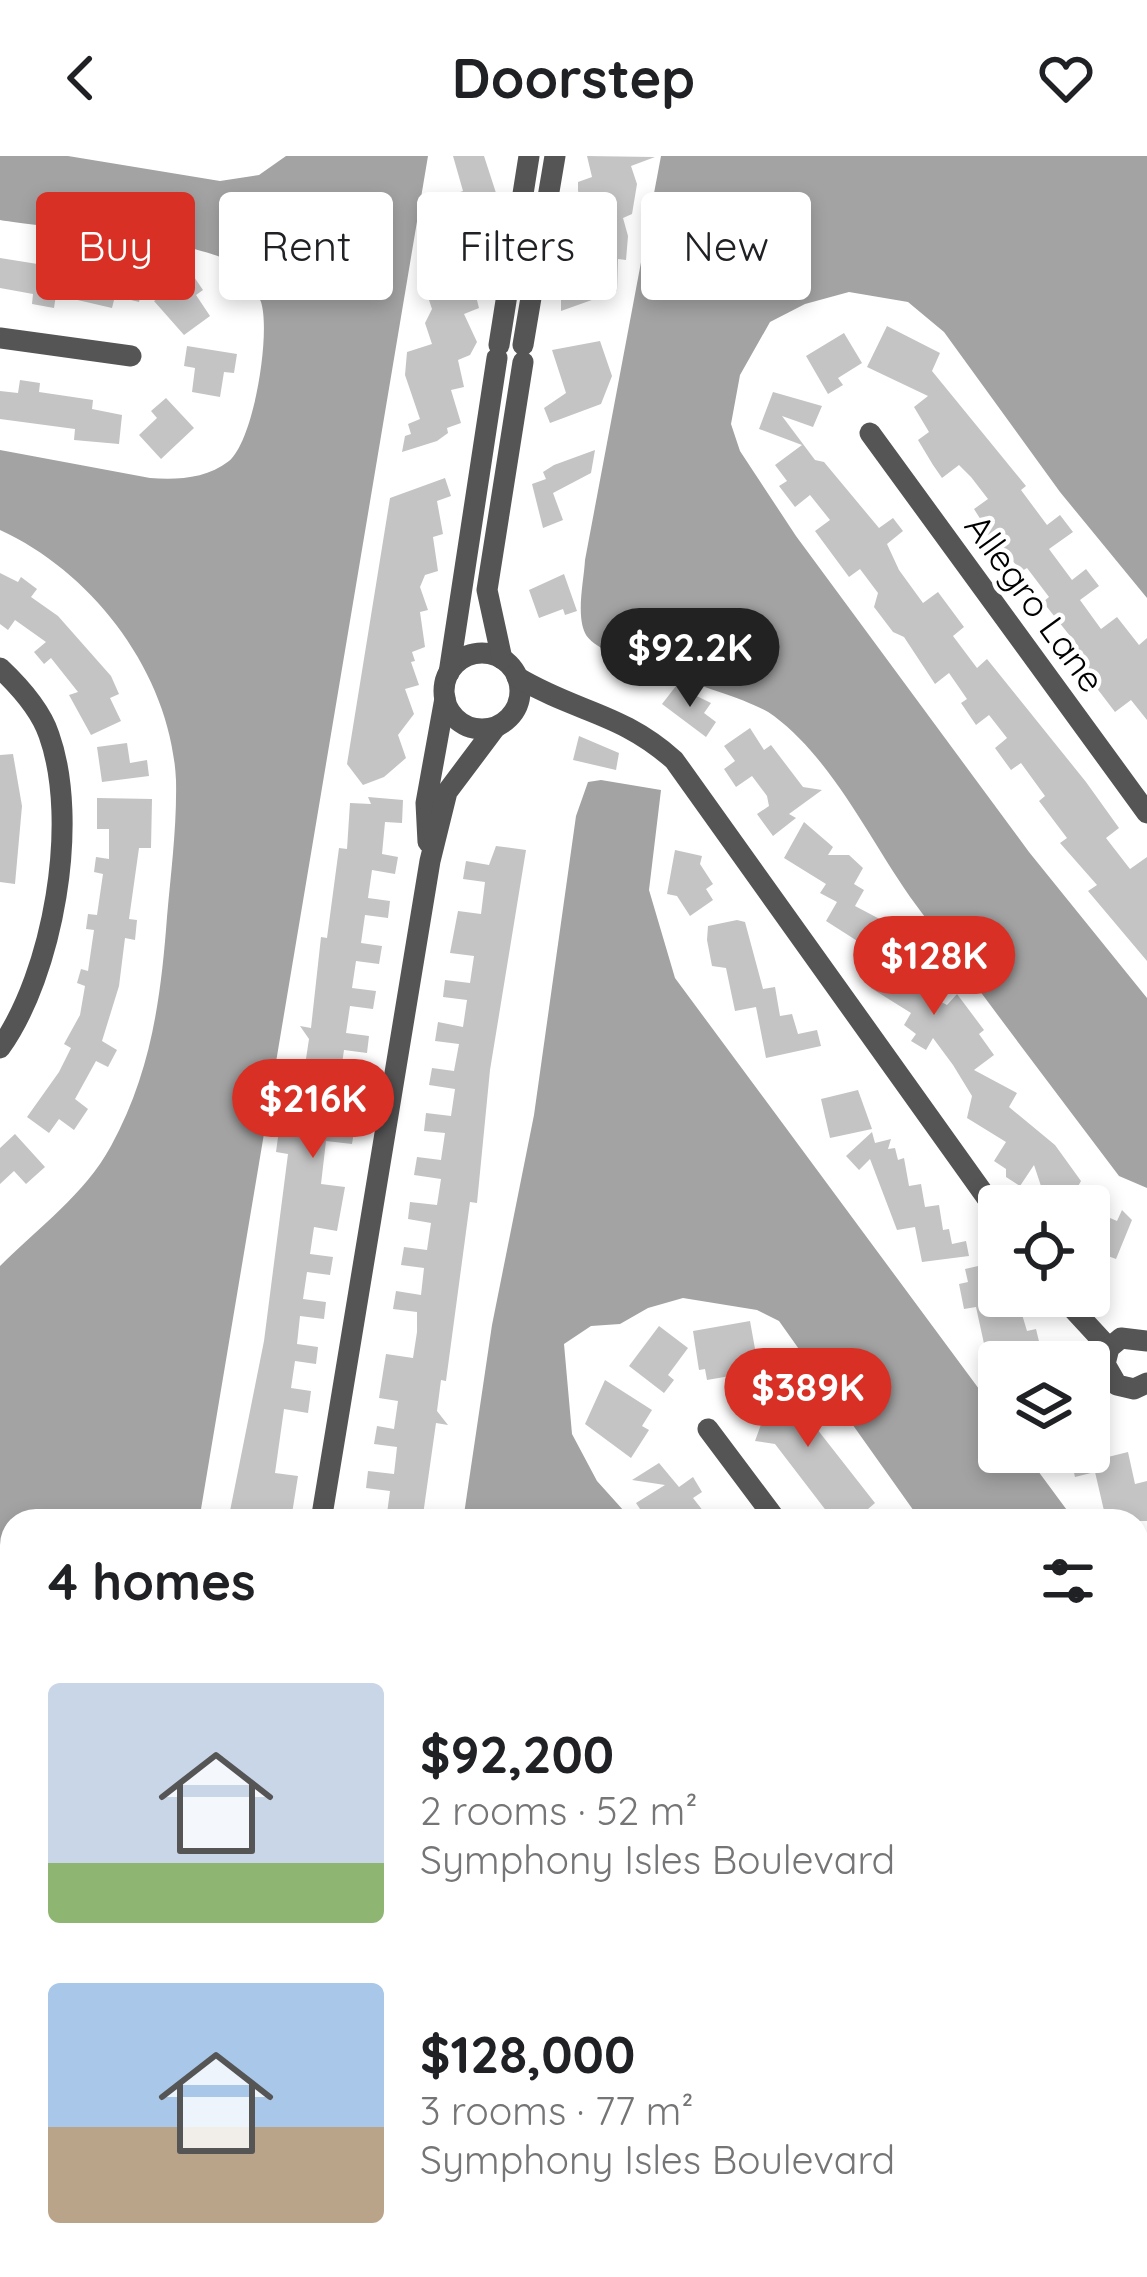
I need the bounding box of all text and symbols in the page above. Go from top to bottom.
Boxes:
text: Doorstep [452,44,695,112]
icon: back [48,45,114,111]
icon: heart [1033,45,1099,111]
chip: Buy [36,192,195,300]
chip: Rent [219,192,393,300]
chip: Filters [417,192,617,300]
chip: New [641,192,811,300]
street label: Allegro Lane [956,505,1115,700]
pin: $92.2K [592,608,788,710]
text: $92.2K [627,622,753,671]
pin: $128K [850,916,1018,1018]
text: $128K [880,930,988,979]
pin: $216K [229,1059,397,1161]
text: $216K [259,1073,367,1122]
map controls [978,1185,1110,1473]
button: locate [978,1185,1110,1317]
button: layers [978,1341,1110,1473]
pin: $389K [724,1348,892,1450]
text: $389K [751,1362,865,1411]
icon: filters [1035,1548,1101,1614]
text: 4 homes [48,1549,256,1613]
text: $92,200 [420,1722,614,1786]
icon: home [144,1731,288,1875]
text: 2 rooms · 52 m² [420,1786,698,1835]
text: Symphony Isles Boulevard [420,1835,895,1884]
text: $128,000 [420,2022,635,2086]
icon: home [144,2031,288,2175]
text: 3 rooms · 77 m² [420,2086,694,2135]
text: Symphony Isles Boulevard [420,2135,895,2184]

